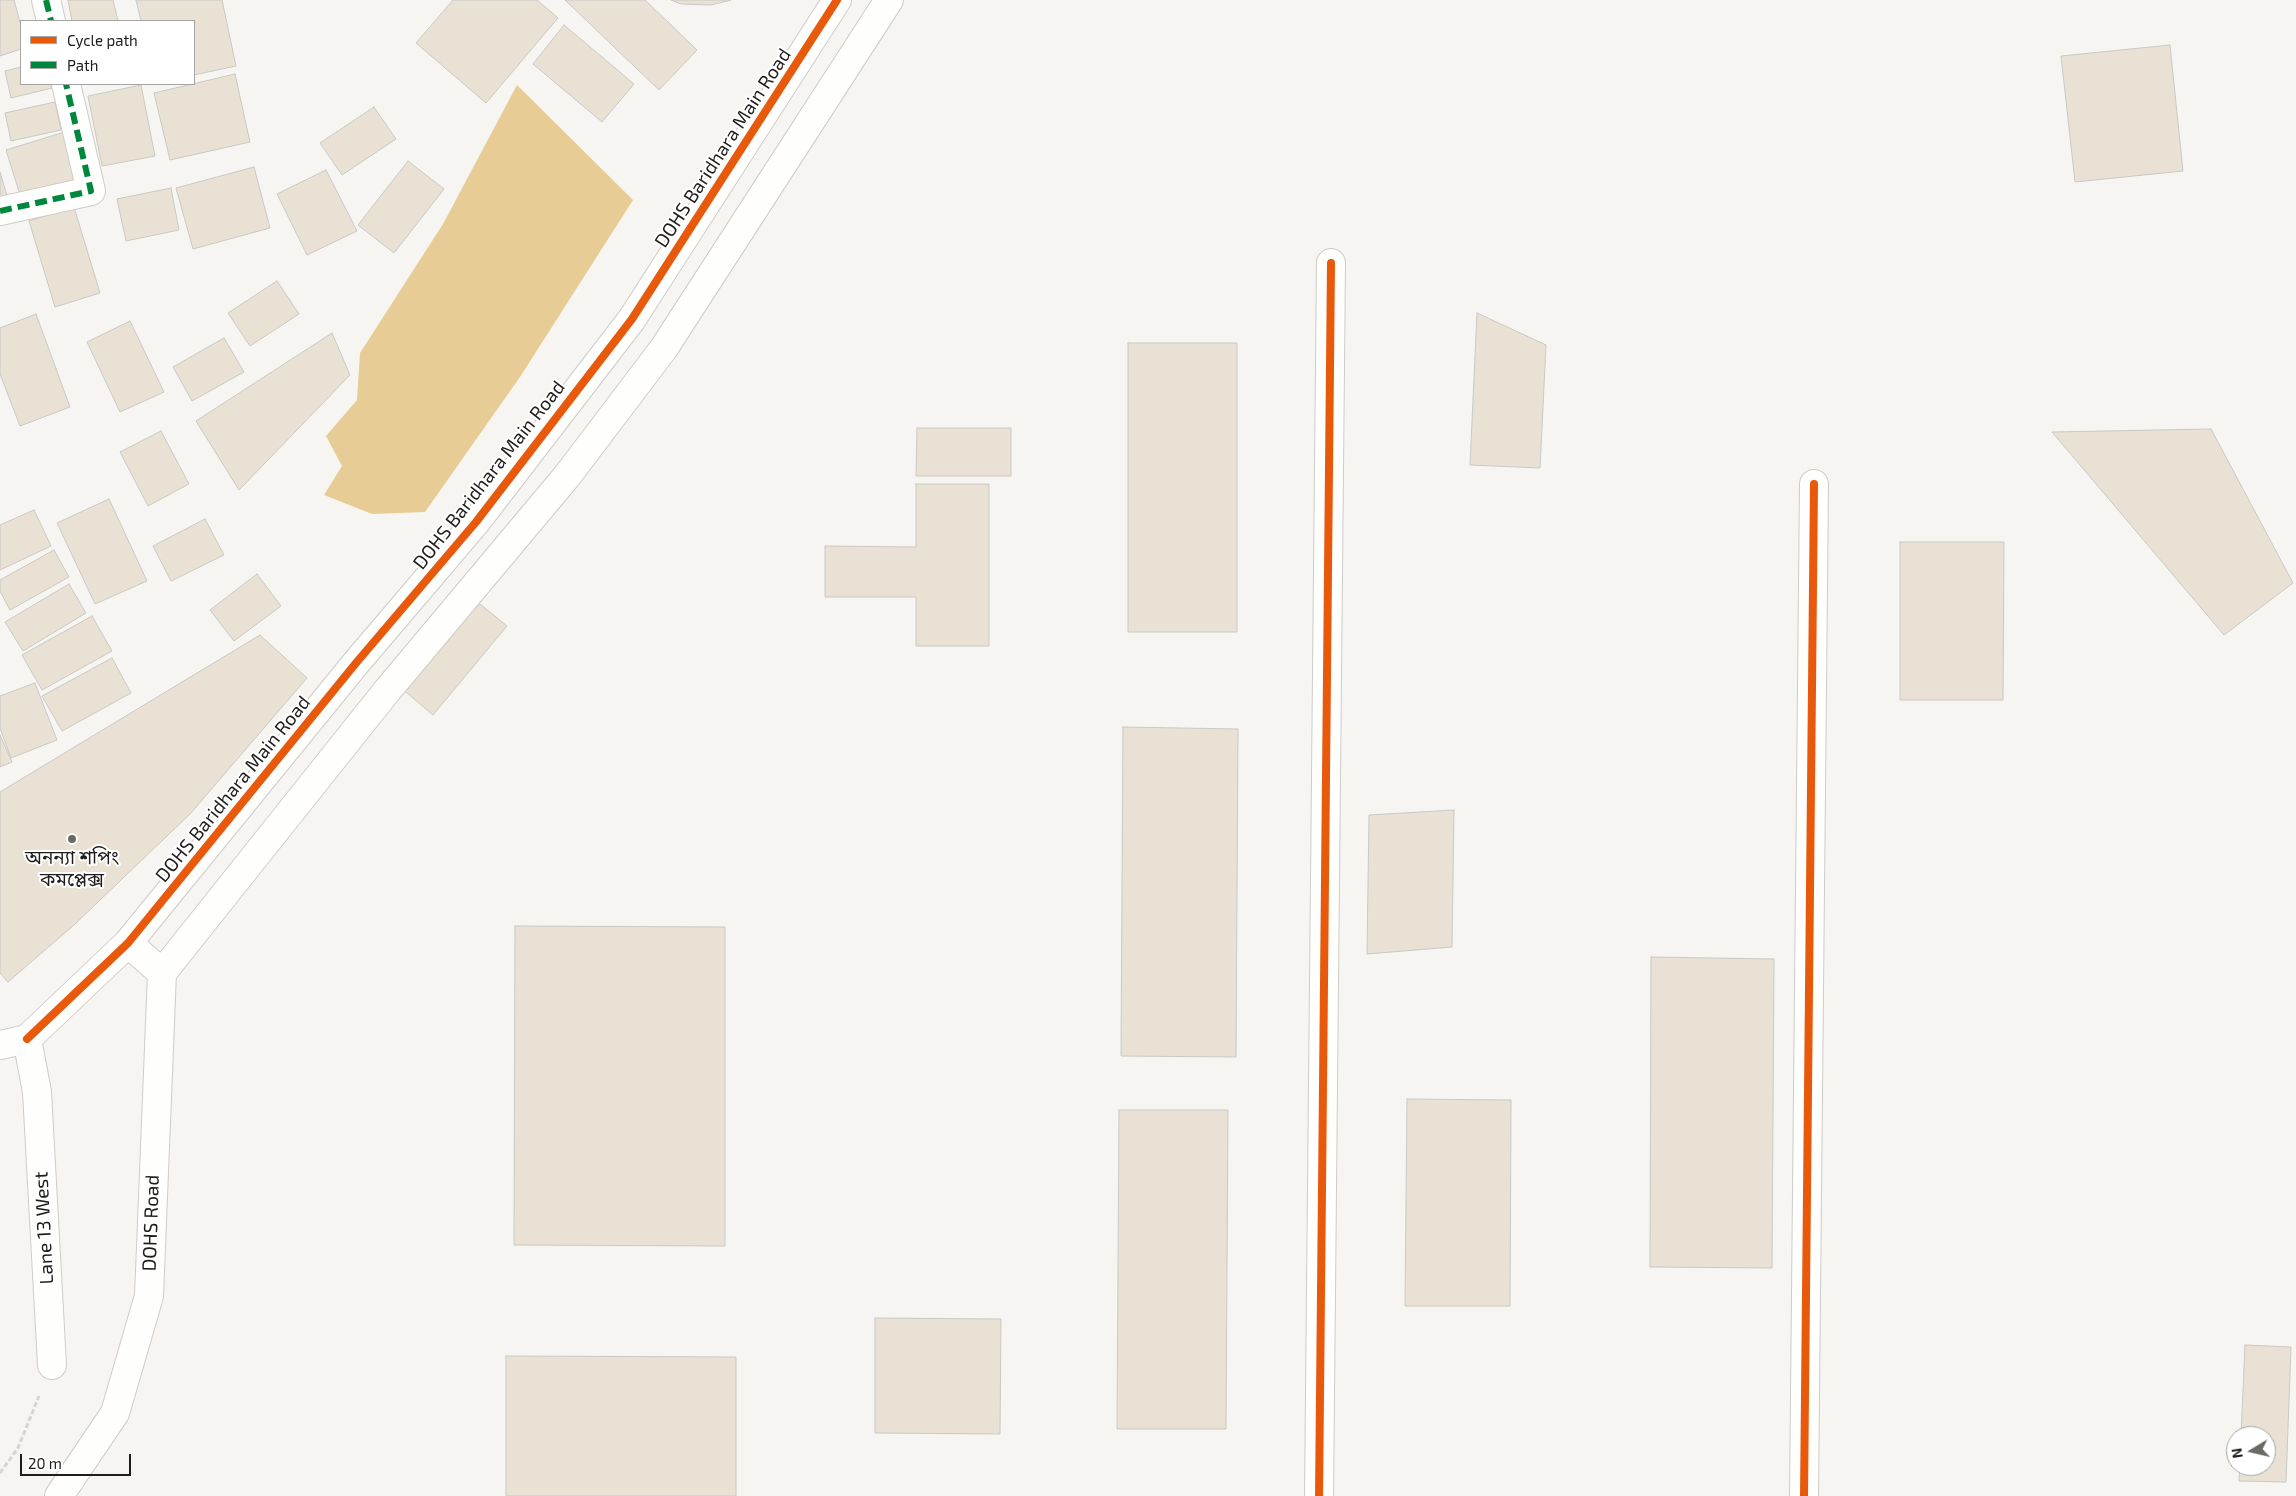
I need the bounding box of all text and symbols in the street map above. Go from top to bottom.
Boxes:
legend [20,20,195,85]
text: Cycle path [67,31,138,49]
street label: DOHS Baridhara Main Road [650,44,796,252]
text: Path [67,56,98,74]
street label: DOHS Baridhara Main Road [408,376,570,574]
street label: DOHS Baridhara Main Road [151,691,315,887]
marker: অনন্যা শপিং কমপ্লেক্স [66,833,78,845]
place label: অনন্যা শপিং কমপ্লেক্স [25,847,119,891]
street label: Lane 13 West [30,1171,58,1285]
street label: DOHS Road [138,1174,164,1272]
north arrow [2226,1426,2276,1476]
scale bar [22,1444,134,1476]
text: N [2227,1447,2246,1460]
text: 20 m [28,1454,62,1472]

